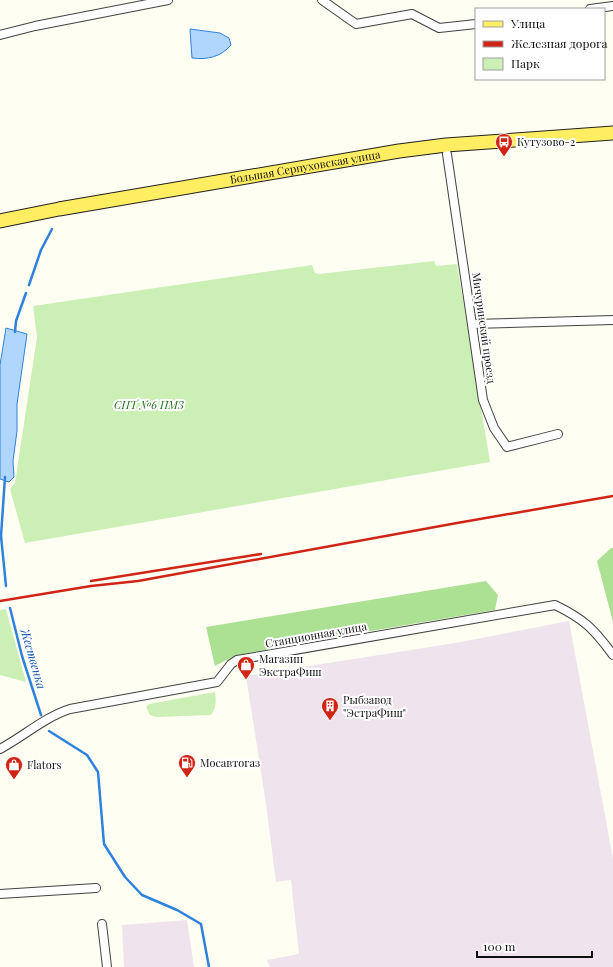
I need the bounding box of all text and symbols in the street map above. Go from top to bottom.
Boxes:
legend [475,8,605,80]
text: Улица [510,15,545,31]
text: Железная дорога [511,35,608,51]
text: Парк [511,55,540,71]
bus stop icon: Кутузово-2 [494,132,514,157]
place label: Кутузово-2 [517,134,575,149]
street label: Большая Серпуховская улица [229,146,382,187]
street label: Мичуринский проезд [469,271,500,385]
park label: СНТ №6 ПМЗ [114,397,185,412]
street label: Станционная улица [264,618,368,651]
water label: Жественка [17,626,50,691]
place label: Магазин ЭкстраФиш [259,651,322,679]
shop icon: Магазин ЭкстраФиш [236,655,256,680]
place label: Рыбзавод "ЭстраФиш" [343,692,406,720]
building icon: Рыбзавод "ЭстраФиш" [320,696,340,721]
fuel station icon: Мосавтогаз [177,753,197,778]
shop icon: Flators [4,755,24,780]
place label: Мосавтогаз [200,755,260,770]
place label: Flators [27,757,62,772]
scale bar [477,933,592,959]
text: 100 m [483,938,516,954]

